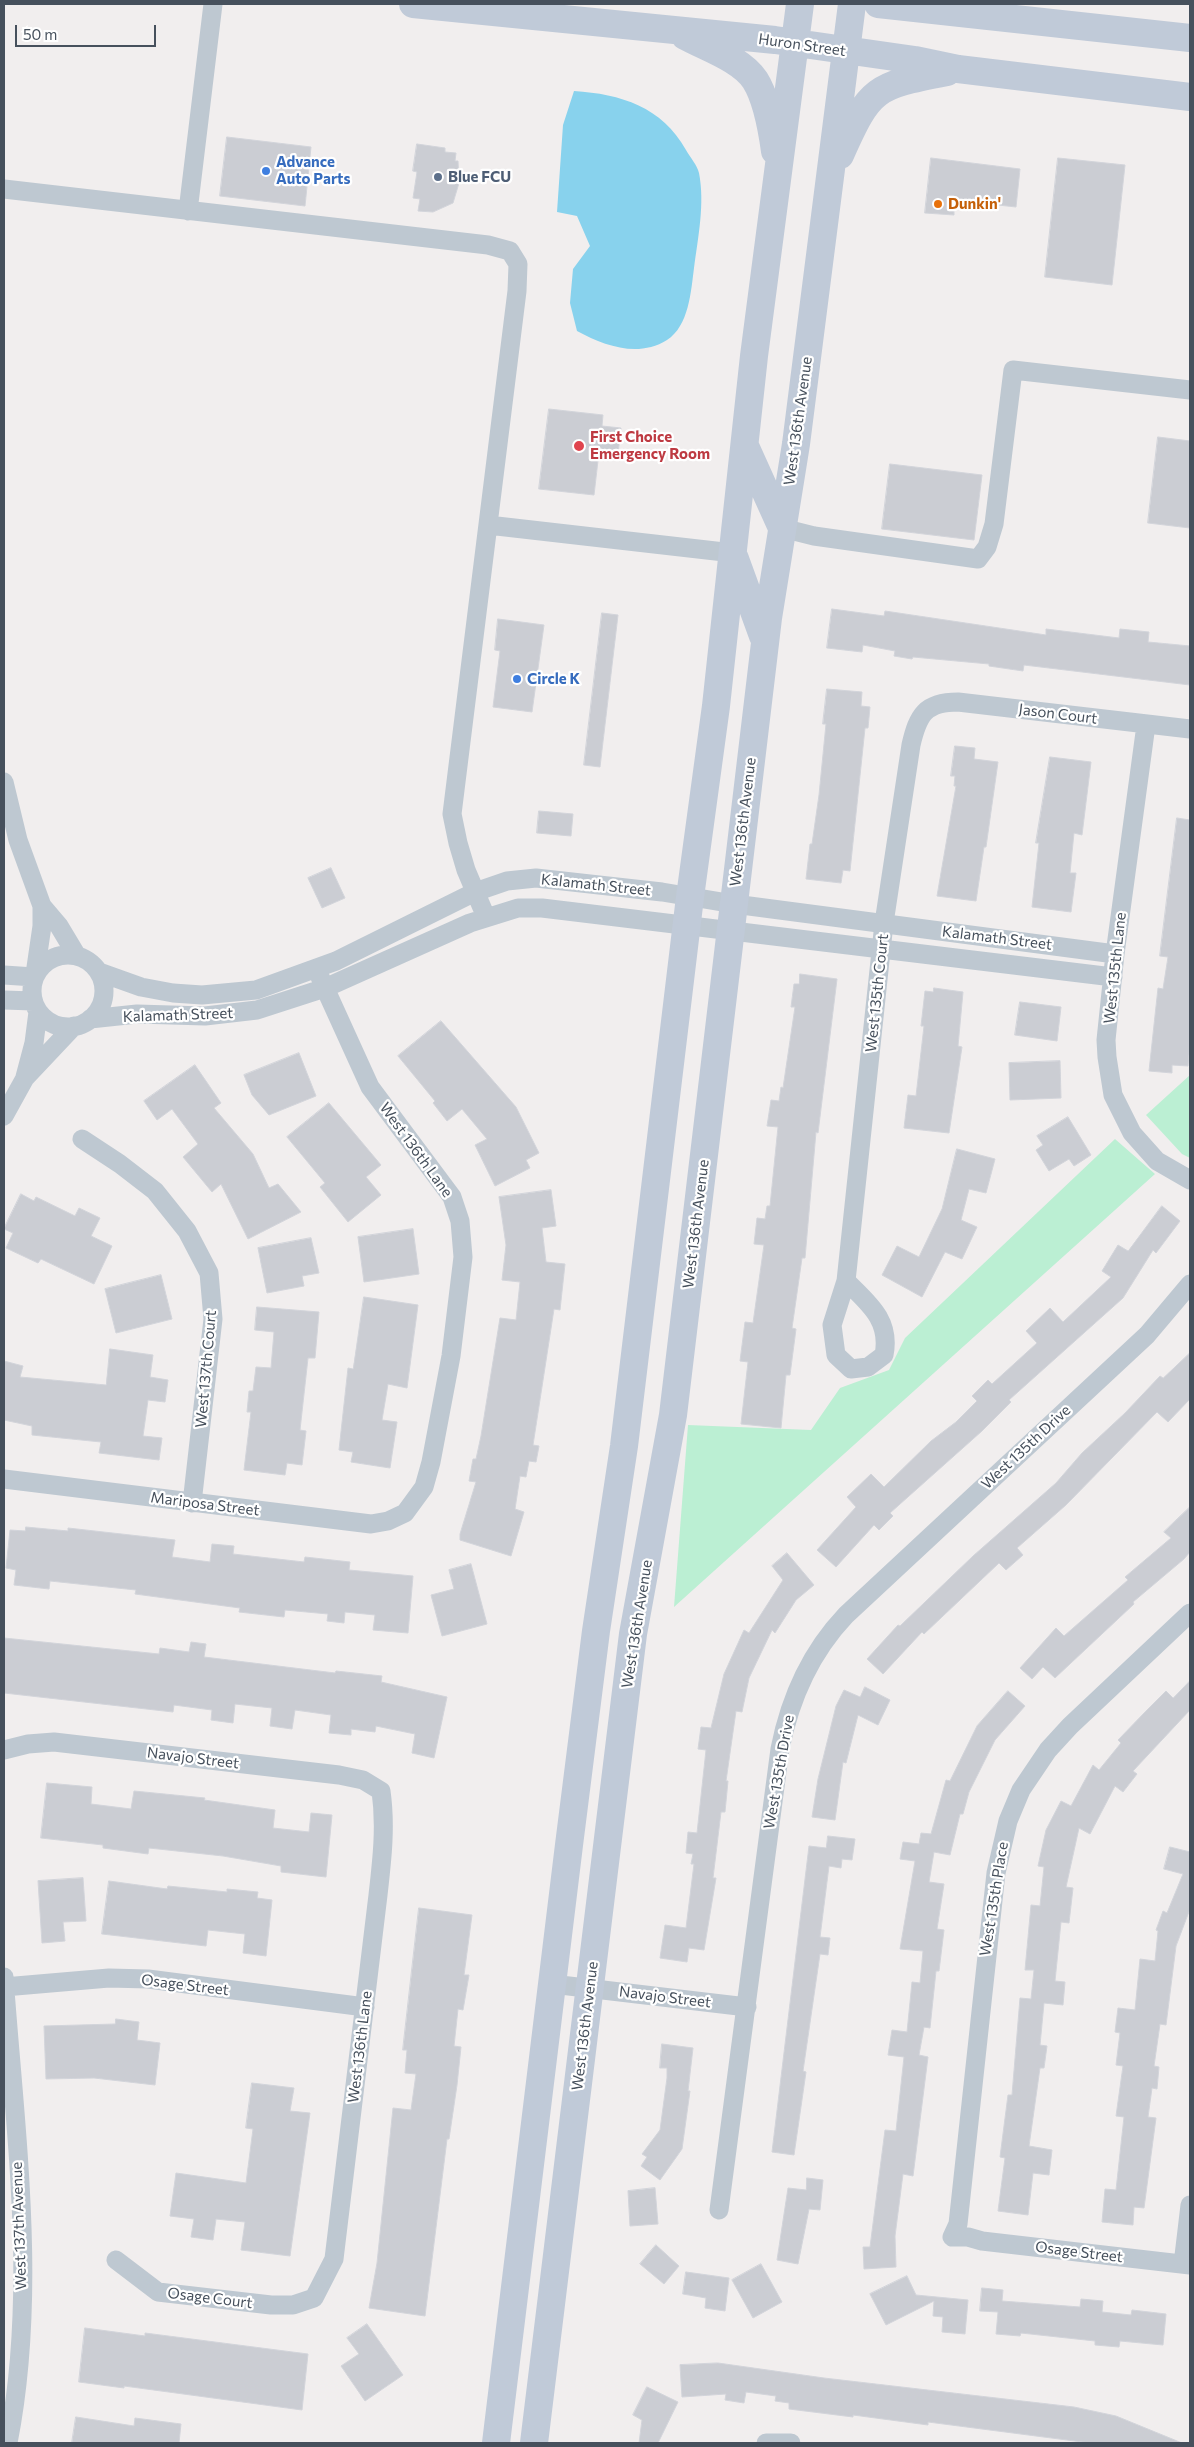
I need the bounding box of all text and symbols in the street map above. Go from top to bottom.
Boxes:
scale bar [18,15,159,47]
text: 50 m [23,25,57,43]
street label: Huron Street [757,30,847,60]
place label: Advance Auto Parts [276,153,350,188]
marker: Advance Auto Parts [260,165,272,177]
place label: Blue FCU [448,168,511,186]
marker: Blue FCU [432,171,444,183]
place label: Dunkin' [948,195,1001,213]
marker: Dunkin' [932,198,944,210]
street label: West 136th Avenue [780,356,816,486]
place label: First Choice Emergency Room [590,428,710,463]
marker: First Choice Emergency Room [572,439,586,453]
place label: Circle K [527,670,580,688]
marker: Circle K [511,673,523,685]
street label: Jason Court [1018,700,1098,728]
street label: West 136th Avenue [726,757,760,887]
street label: Kalamath Street [540,870,652,900]
street label: West 135th Lane [1100,911,1130,1025]
street label: Kalamath Street [941,922,1053,954]
street label: West 135th Court [862,933,892,1053]
street label: Kalamath Street [122,1004,234,1026]
street label: West 136th Lane [376,1099,456,1201]
street label: West 136th Avenue [679,1159,713,1289]
street label: West 137th Court [192,1309,220,1429]
street label: West 135th Drive [978,1401,1074,1493]
street label: Mariposa Street [150,1488,260,1520]
street label: West 136th Avenue [618,1559,656,1689]
street label: West 135th Drive [760,1714,798,1830]
street label: Navajo Street [146,1743,240,1773]
street label: West 135th Place [976,1841,1012,1957]
street label: West 136th Avenue [568,1961,602,2091]
street label: Osage Street [140,1971,230,1999]
street label: Navajo Street [618,1982,712,2012]
street label: West 136th Lane [344,1990,376,2104]
street label: West 137th Avenue [8,2162,30,2290]
street label: Osage Street [1034,2238,1124,2266]
street label: Osage Court [166,2284,254,2312]

